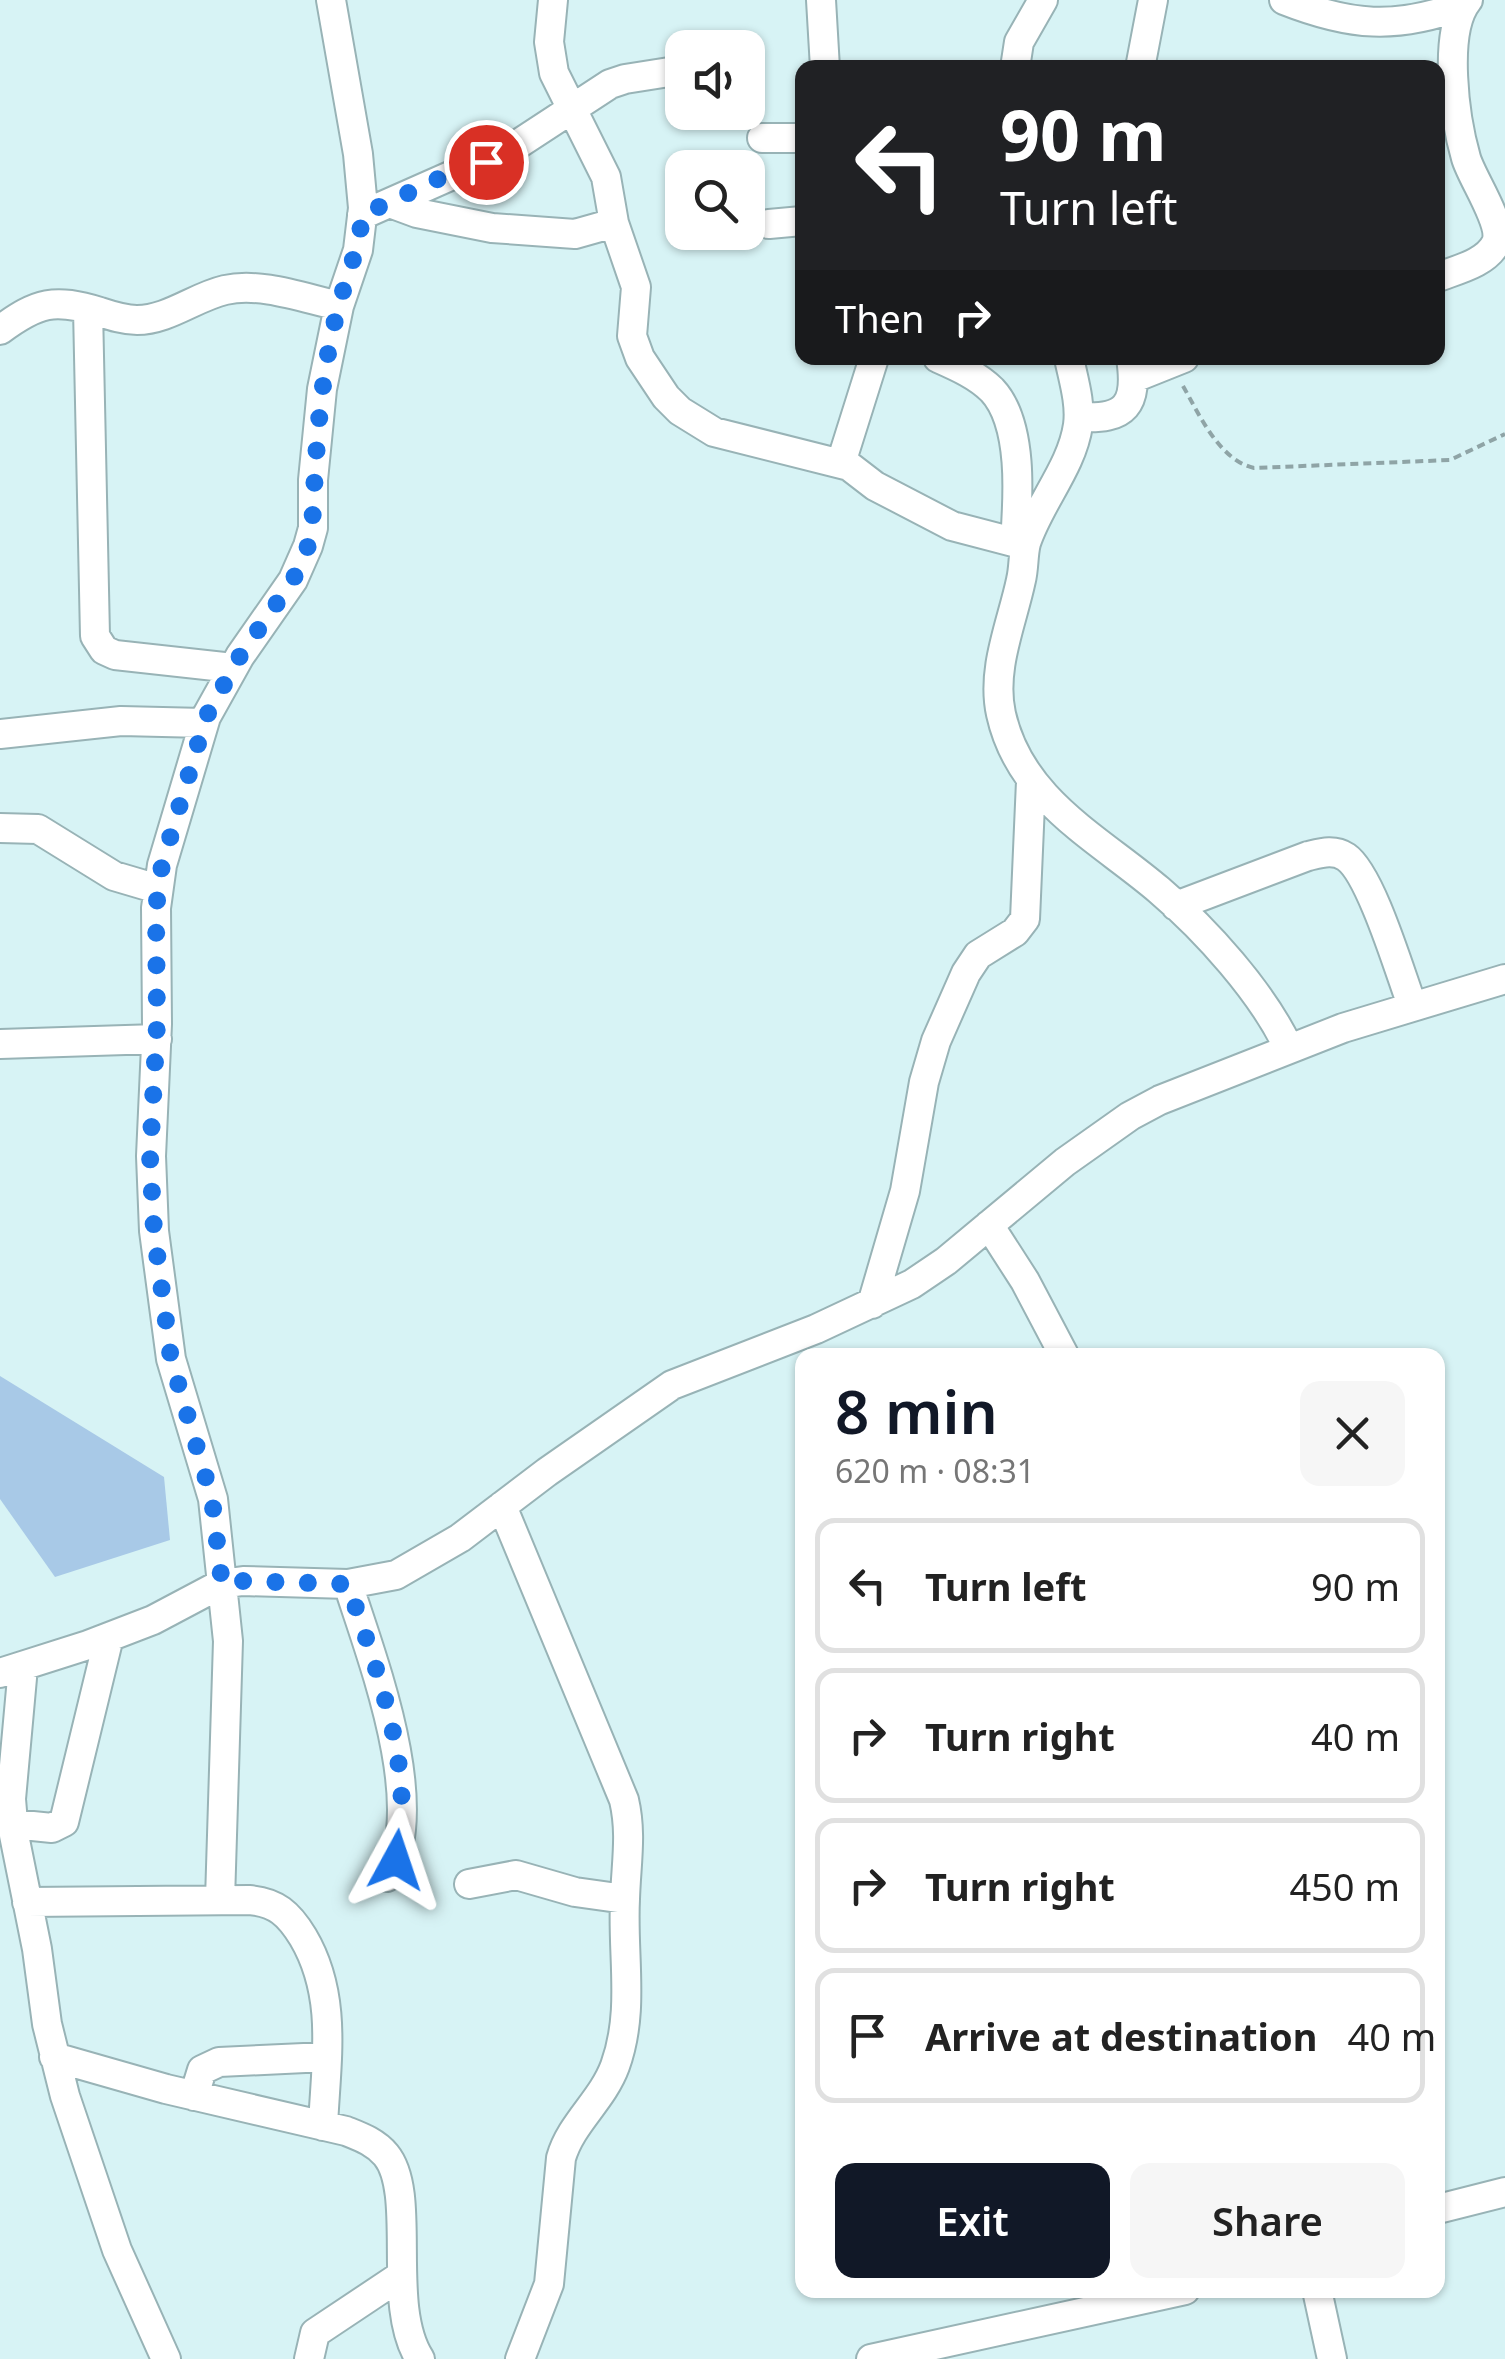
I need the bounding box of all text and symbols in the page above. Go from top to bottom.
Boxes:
map controls [665,30,765,250]
button: sound [665,30,765,130]
text: 90 m [1000,86,1167,182]
icon: left [835,100,965,230]
pin [444,120,529,205]
icon: arrive [459,135,514,190]
button: search [665,150,765,250]
text: Turn left [1000,177,1177,238]
icon: right [945,290,1000,345]
text: Then [835,292,925,344]
text: 8 min [835,1370,998,1452]
button: close [1300,1381,1405,1486]
text: 620 m · 08:31 [835,1449,1035,1492]
icon: left [840,1558,895,1613]
text: Turn left [925,1560,1087,1612]
text: 90 m [1311,1560,1400,1612]
icon: right [840,1708,895,1763]
text: Turn right [925,1710,1115,1762]
text: 40 m [1311,1710,1400,1762]
position arrow [344,1808,448,1912]
icon: right [840,1858,895,1913]
text: Turn right [925,1860,1115,1912]
text: 450 m [1289,1860,1400,1912]
icon: arrive [840,2008,895,2063]
text: Arrive at destination [925,2010,1317,2062]
text: 40 m [1347,2010,1436,2062]
button: Exit [835,2163,1110,2278]
button: Share [1130,2163,1405,2278]

